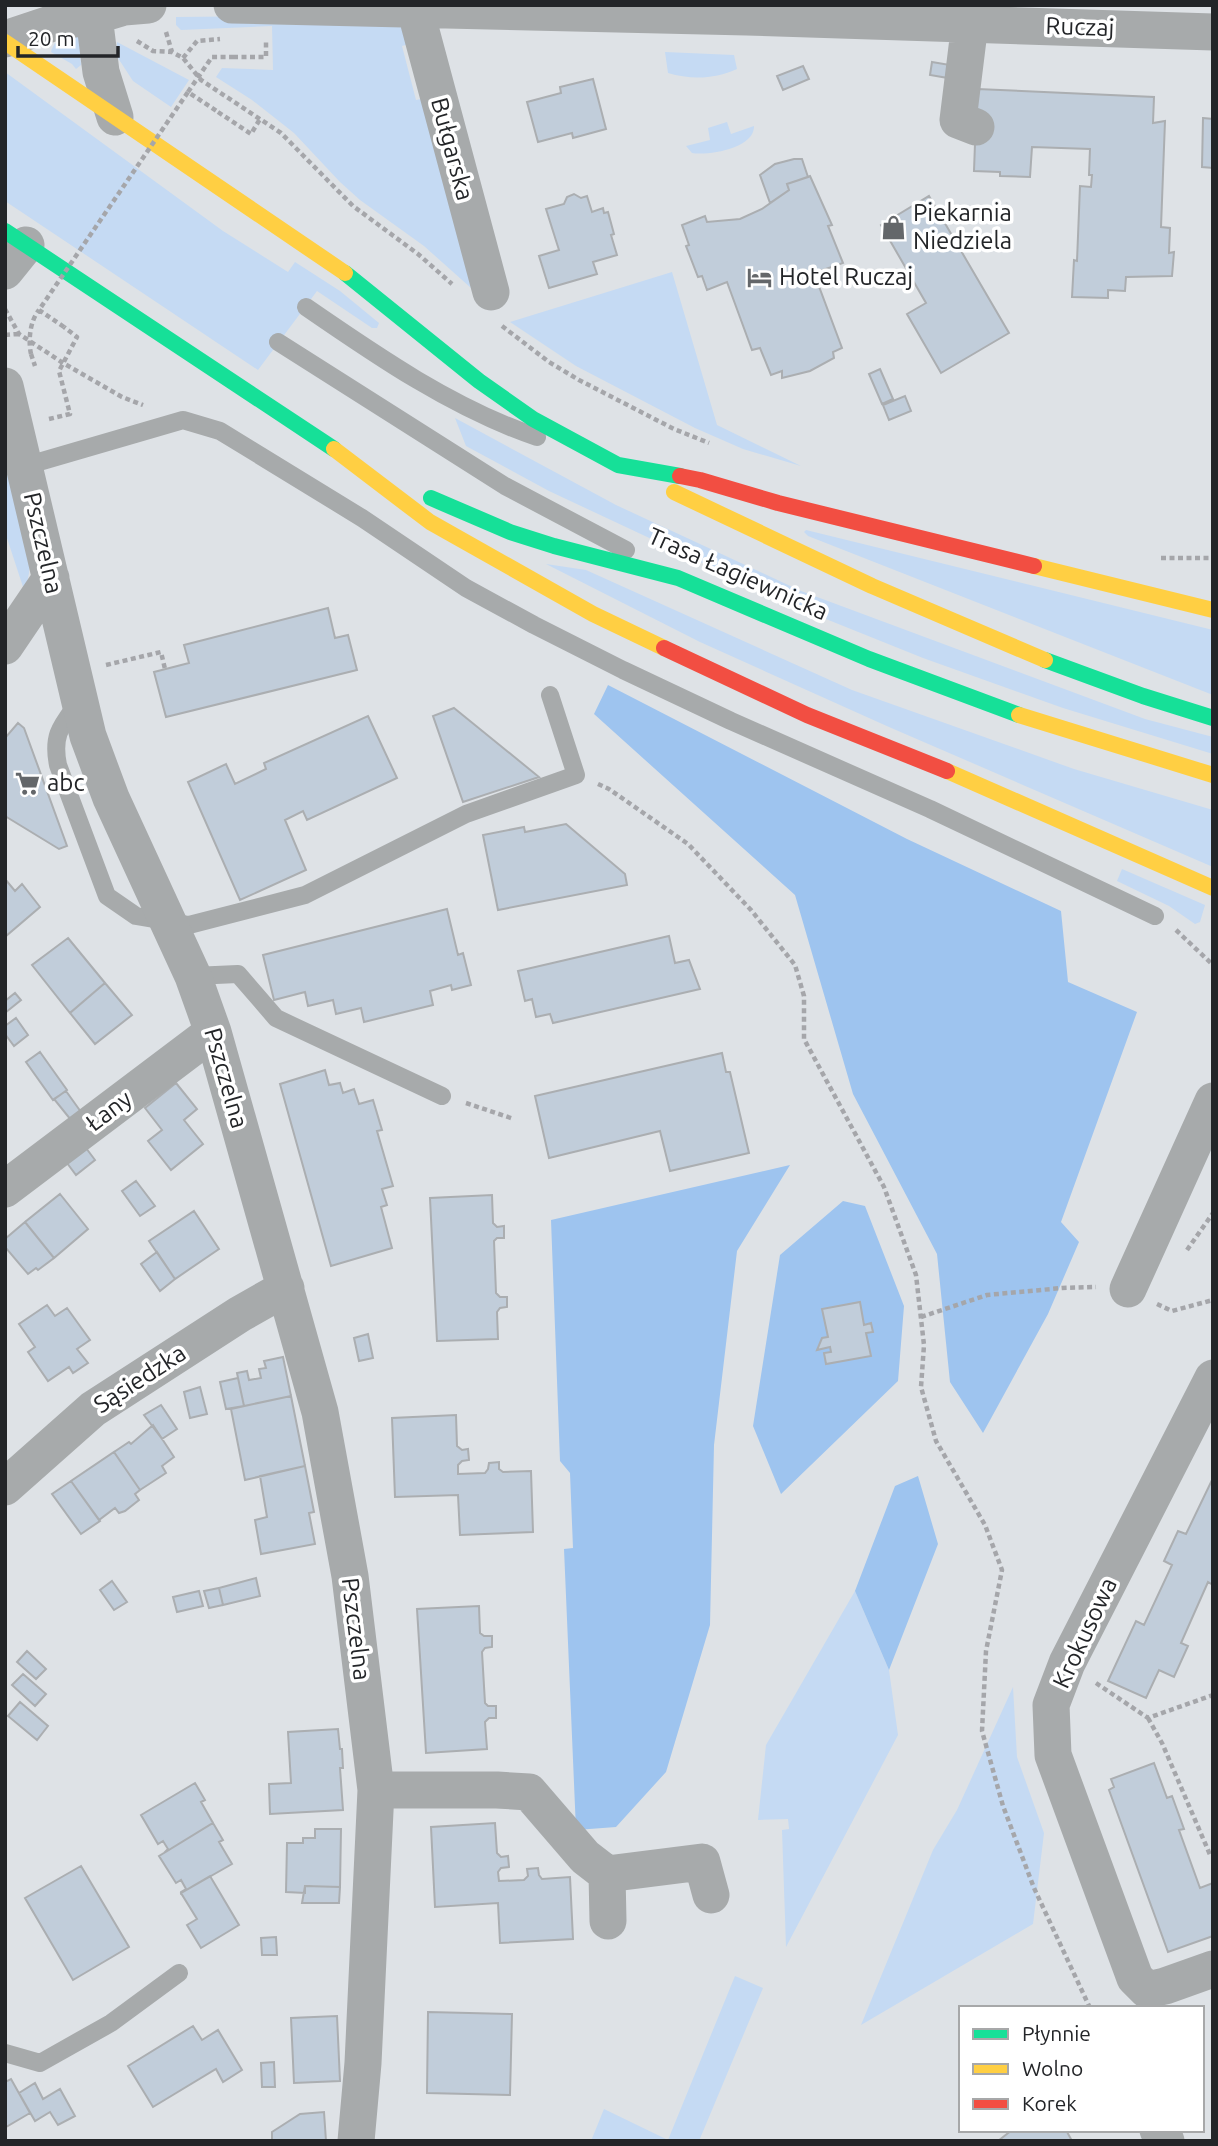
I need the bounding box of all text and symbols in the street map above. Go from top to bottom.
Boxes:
street label: Ruczaj [1045,12,1115,41]
scale bar [18,14,117,58]
text: 20 m [28,26,75,50]
street label: Bułgarska [426,94,479,203]
place label: Piekarnia Niedziela [913,199,1012,254]
shop icon: Piekarnia Niedziela [879,213,907,241]
hotel icon: Hotel Ruczaj [745,263,773,291]
place label: Hotel Ruczaj [779,263,913,290]
street label: Pszczelna [19,490,68,596]
street label: Trasa Łagiewnicka [644,522,832,625]
supermarket icon: abc [13,769,41,797]
place label: abc [47,769,85,796]
street label: Pszczelna [199,1025,254,1131]
street label: Łany [81,1085,137,1136]
street label: Sąsiedzka [89,1339,191,1418]
street label: Krokusowa [1047,1573,1122,1692]
street label: Pszczelna [337,1576,376,1682]
legend [959,2006,1204,2132]
text: Płynnie [1022,2021,1091,2045]
text: Wolno [1022,2056,1083,2080]
text: Korek [1022,2091,1077,2115]

